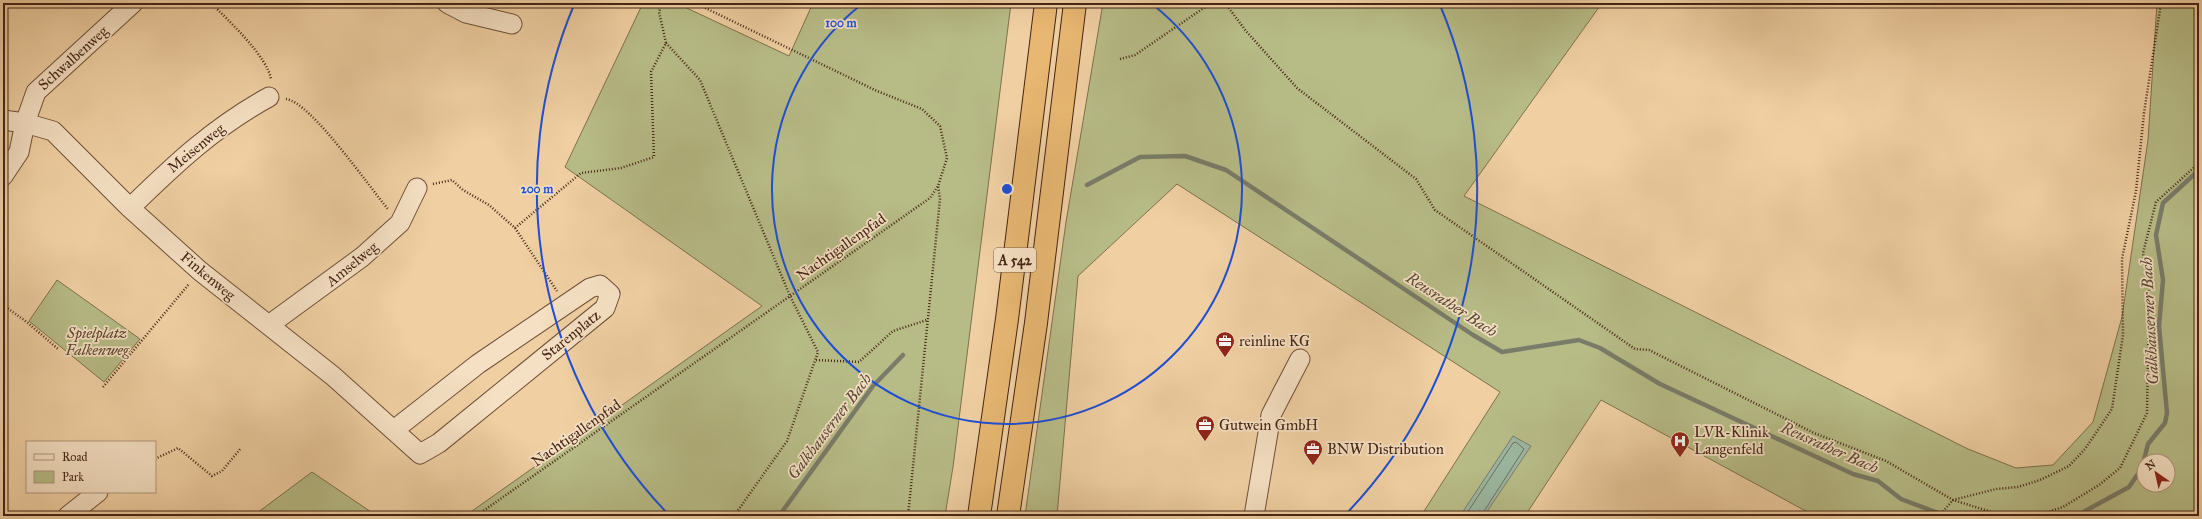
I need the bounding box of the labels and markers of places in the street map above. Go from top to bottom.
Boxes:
centre of rings [1000,182,1014,196]
office icon: reinline KG [1214,330,1236,358]
place label: reinline KG [1239,332,1310,350]
office icon: Gutwein GmbH [1194,414,1216,442]
place label: Gutwein GmbH [1219,416,1318,434]
place label: LVR-Klinik Langenfeld [1694,423,1769,458]
hospital icon: LVR-Klinik Langenfeld [1669,430,1691,458]
office icon: BNW Distribution [1302,438,1324,466]
place label: BNW Distribution [1327,440,1444,458]

